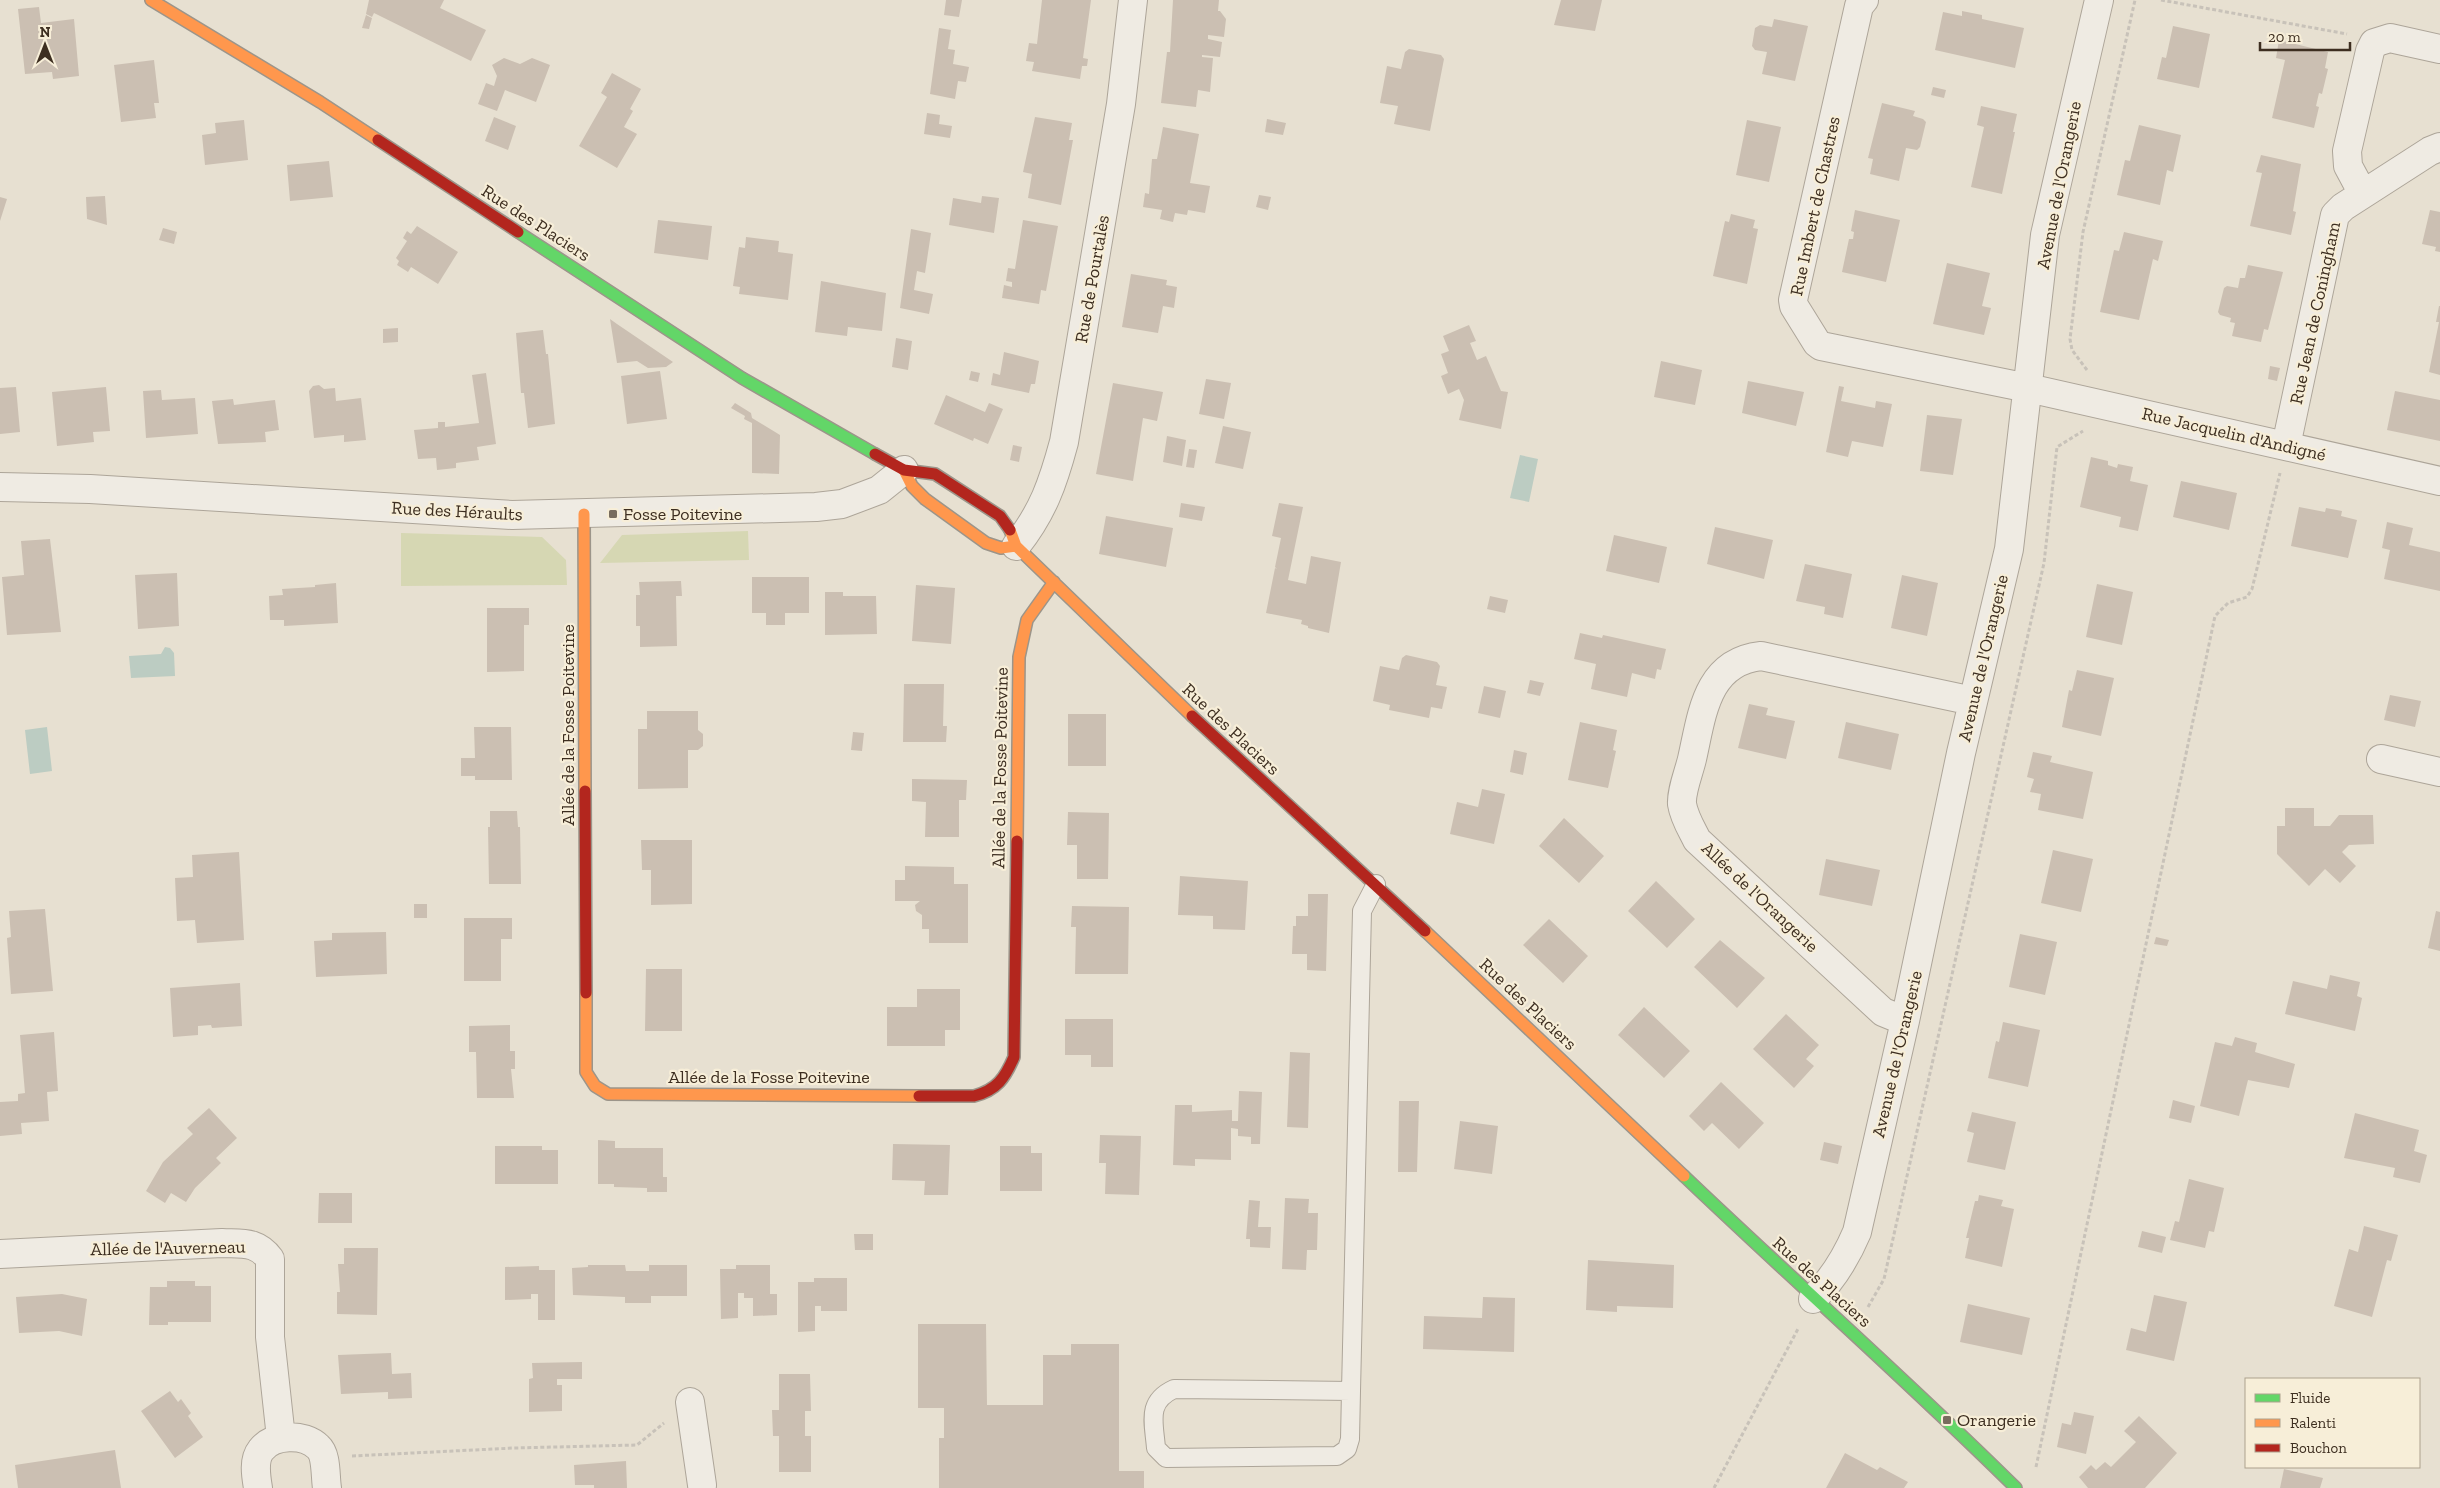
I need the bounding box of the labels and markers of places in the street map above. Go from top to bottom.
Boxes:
place label: Fosse Poitevine [623,503,742,525]
marker: Fosse Poitevine [607,508,619,520]
place label: Orangerie [1957,1409,2036,1431]
marker: Orangerie [1941,1414,1953,1426]

